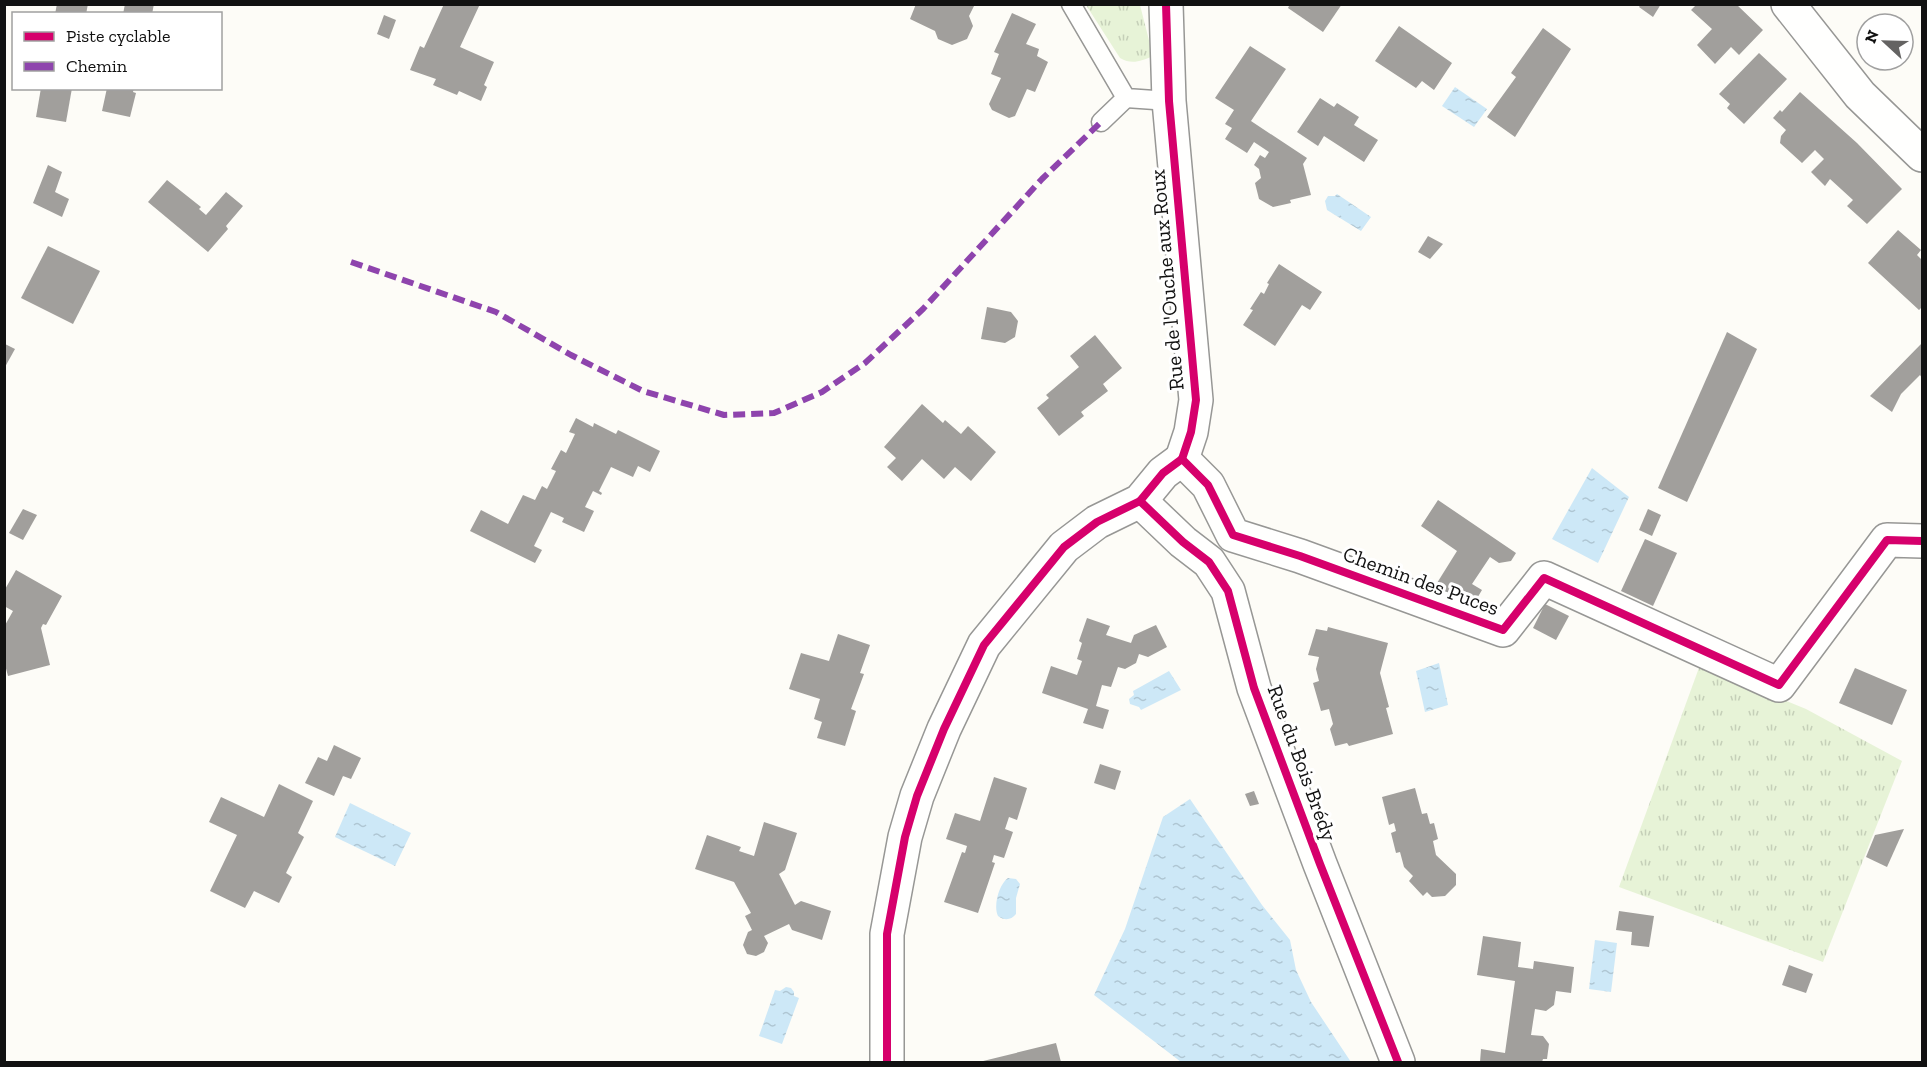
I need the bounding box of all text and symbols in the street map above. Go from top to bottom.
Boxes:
legend [12,12,222,90]
north arrow [1855,12,1915,72]
text: Piste cyclable [66,25,170,47]
text: N [1860,27,1883,46]
text: Chemin [66,55,128,77]
street label: Rue de l'Ouche aux Roux [1144,168,1189,392]
street label: Chemin des Puces [1340,541,1502,620]
street label: Rue du Bois Brédy [1263,681,1342,844]

